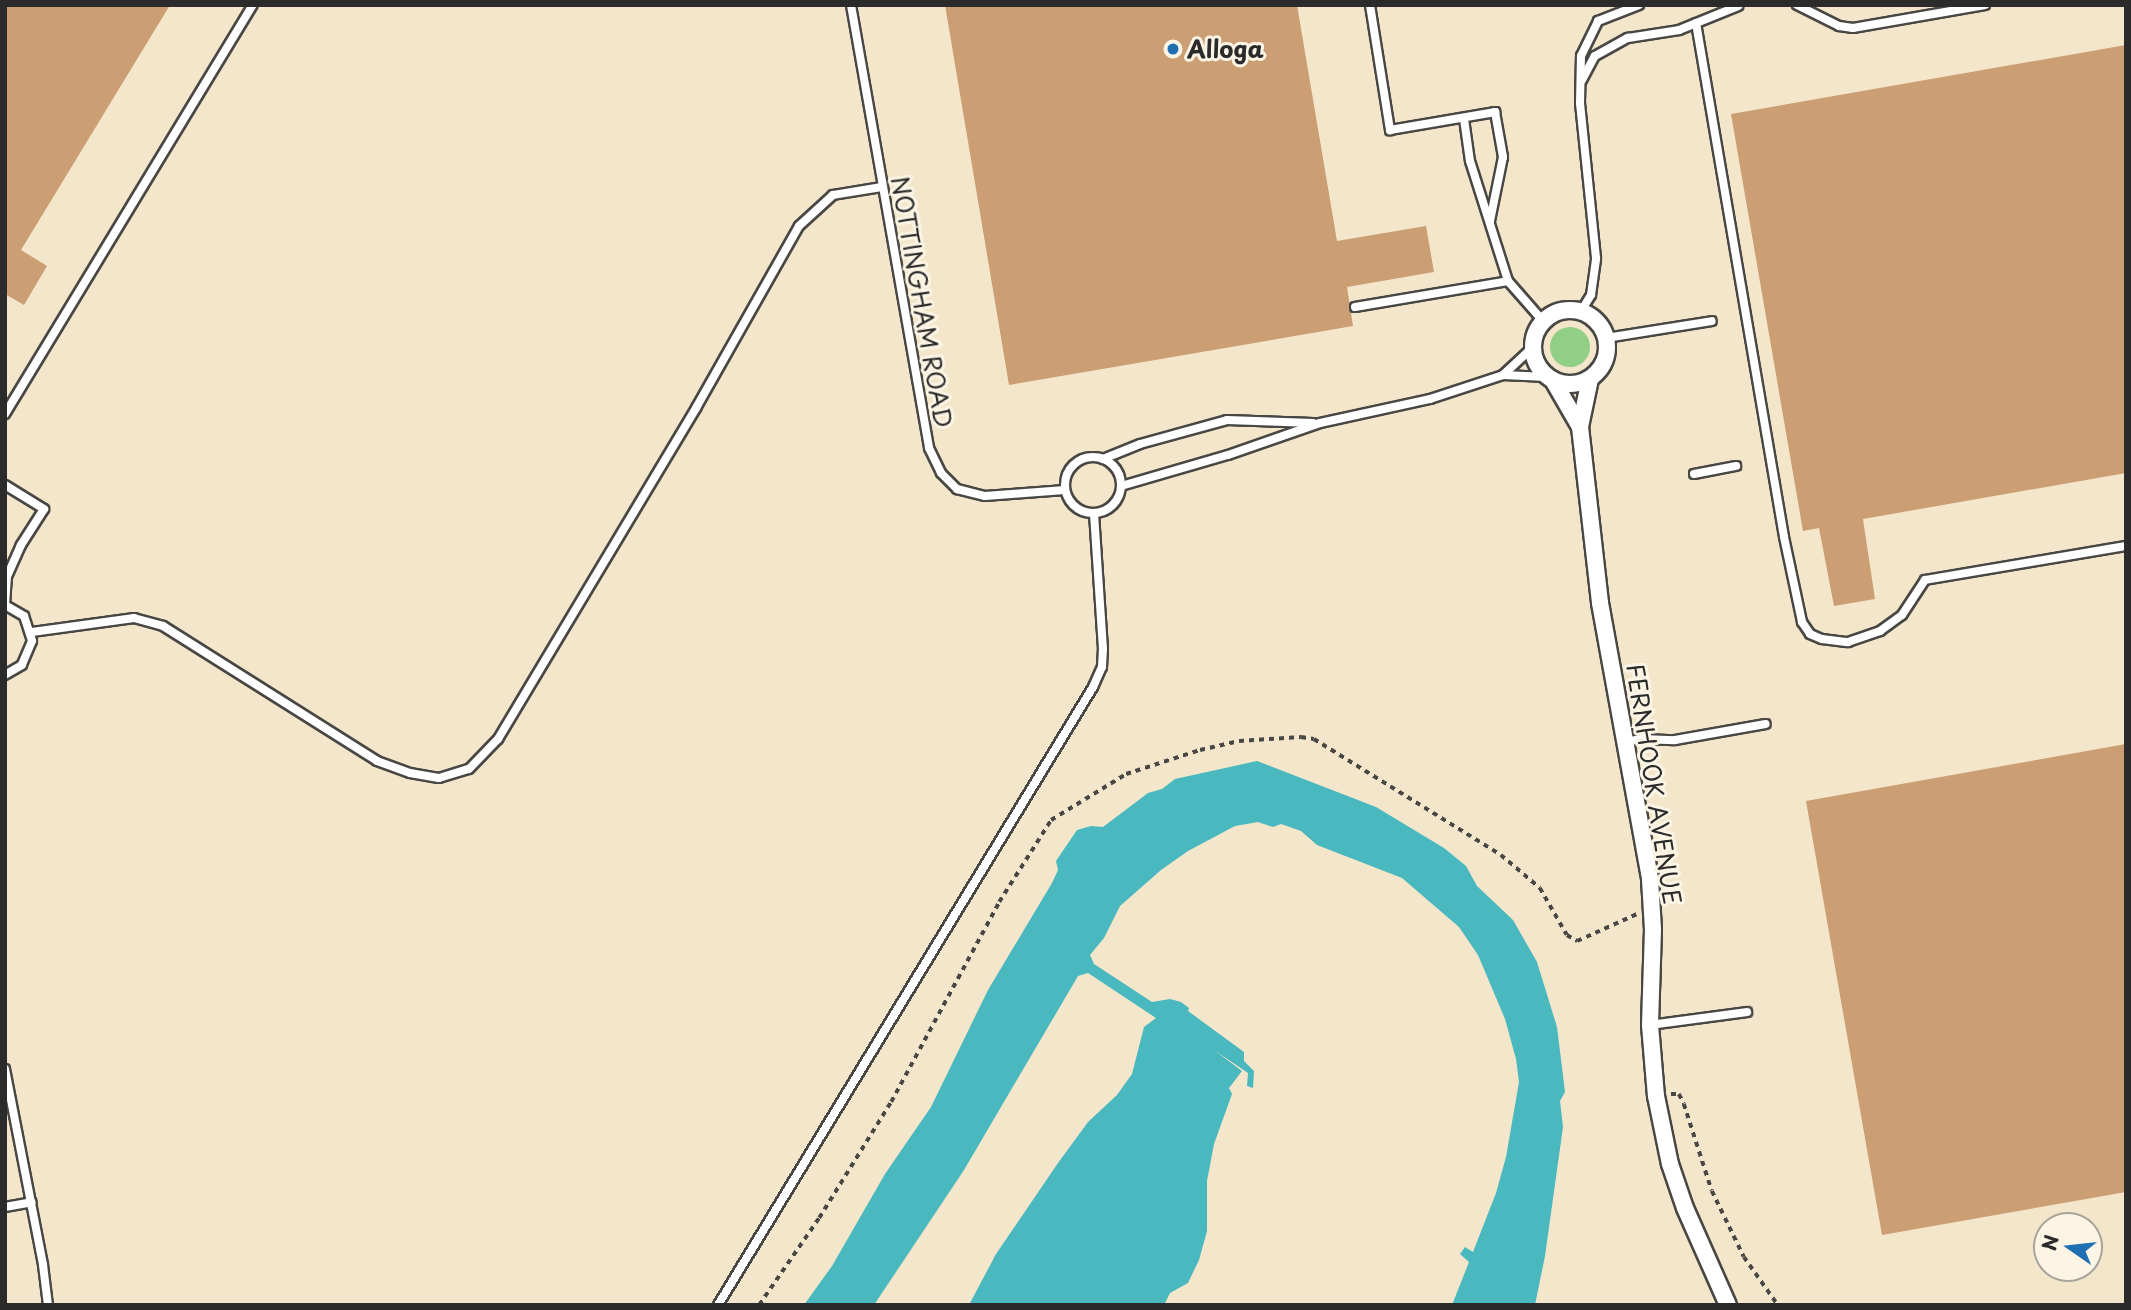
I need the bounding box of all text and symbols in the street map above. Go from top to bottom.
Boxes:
place label: Alloga [1187,35,1264,63]
marker: Alloga [1165,41,1181,57]
street label: NOTTINGHAM ROAD [886,174,958,430]
street label: FERNHOOK AVENUE [1621,660,1687,908]
north arrow [2033,1212,2103,1282]
text: N [2034,1232,2065,1253]

